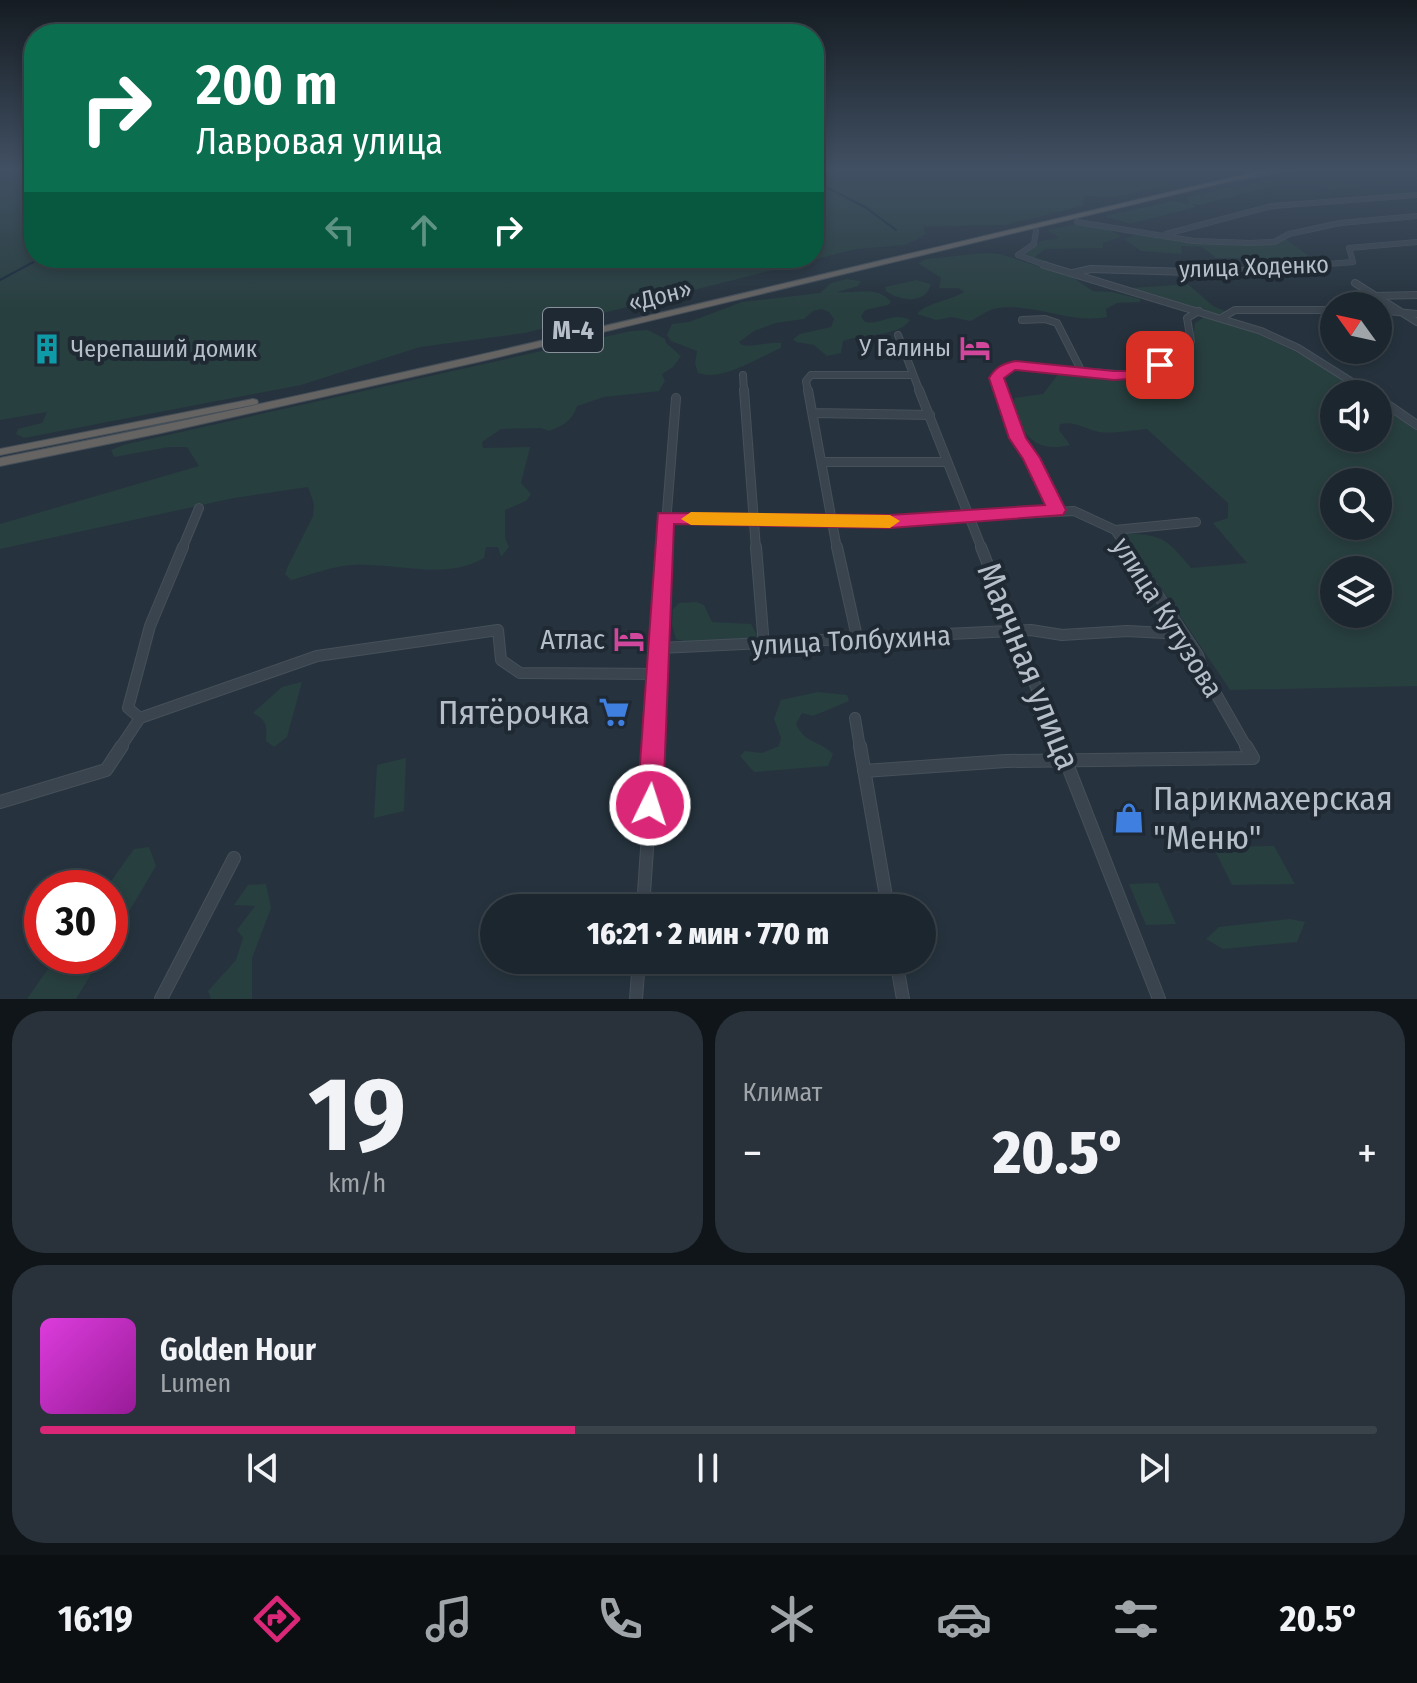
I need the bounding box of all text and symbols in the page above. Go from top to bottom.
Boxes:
text: 200 m [196,52,337,119]
icon: right [64,56,168,160]
text: Лавровая улица [196,120,443,164]
icon: left [318,208,362,252]
icon: ahead [402,208,446,252]
icon: right [486,208,530,252]
street label: улица Ходенко [1179,250,1329,284]
street label: «Дон» [625,275,695,317]
north arrow [1320,292,1392,364]
map controls [1320,292,1392,628]
road number: М-4 [543,308,603,352]
hotel icon: У Галины [958,331,992,365]
pin [1126,331,1194,399]
building icon: Черепаший домик [30,332,64,366]
place label: У Галины [858,334,951,362]
place label: Черепаший домик [71,335,258,363]
icon: arrive [1138,343,1182,387]
button: sound [1320,380,1392,452]
button: search [1320,468,1392,540]
street label: улица Кутузова [1105,531,1230,703]
button: layers [1320,556,1392,628]
street label: Маячная улица [968,557,1089,776]
street label: улица Толбухина [750,619,952,662]
hotel icon: Атлас [612,622,646,656]
place label: Атлас [540,623,605,656]
place label: Пятёрочка [438,692,590,733]
supermarket icon: Пятёрочка [597,695,631,729]
position arrow [608,763,692,847]
place label: Парикмахерская "Меню" [1153,778,1393,858]
shop icon: Парикмахерская "Меню" [1112,801,1146,835]
speed limit sign: 30 [24,870,128,974]
text: 16:21 · 2 мин · 770 m [587,916,829,952]
text: 19 [308,1053,406,1178]
text: Климат [743,1077,822,1108]
text: 20.5° [993,1117,1126,1189]
text: − [743,1127,762,1180]
text: + [1357,1127,1377,1180]
text: km/h [328,1168,386,1199]
text: Golden Hour [160,1332,316,1368]
text: Lumen [160,1368,231,1399]
icon: previous [241,1446,285,1490]
icon: pause [686,1446,730,1490]
icon: next [1132,1446,1176,1490]
icon: directions [249,1591,305,1647]
icon: music [421,1591,477,1647]
icon: phone [592,1591,648,1647]
icon: climate [764,1591,820,1647]
icon: car [936,1591,992,1647]
icon: filters [1108,1591,1164,1647]
text: 16:19 [58,1597,133,1641]
text: 20.5° [1280,1597,1359,1641]

